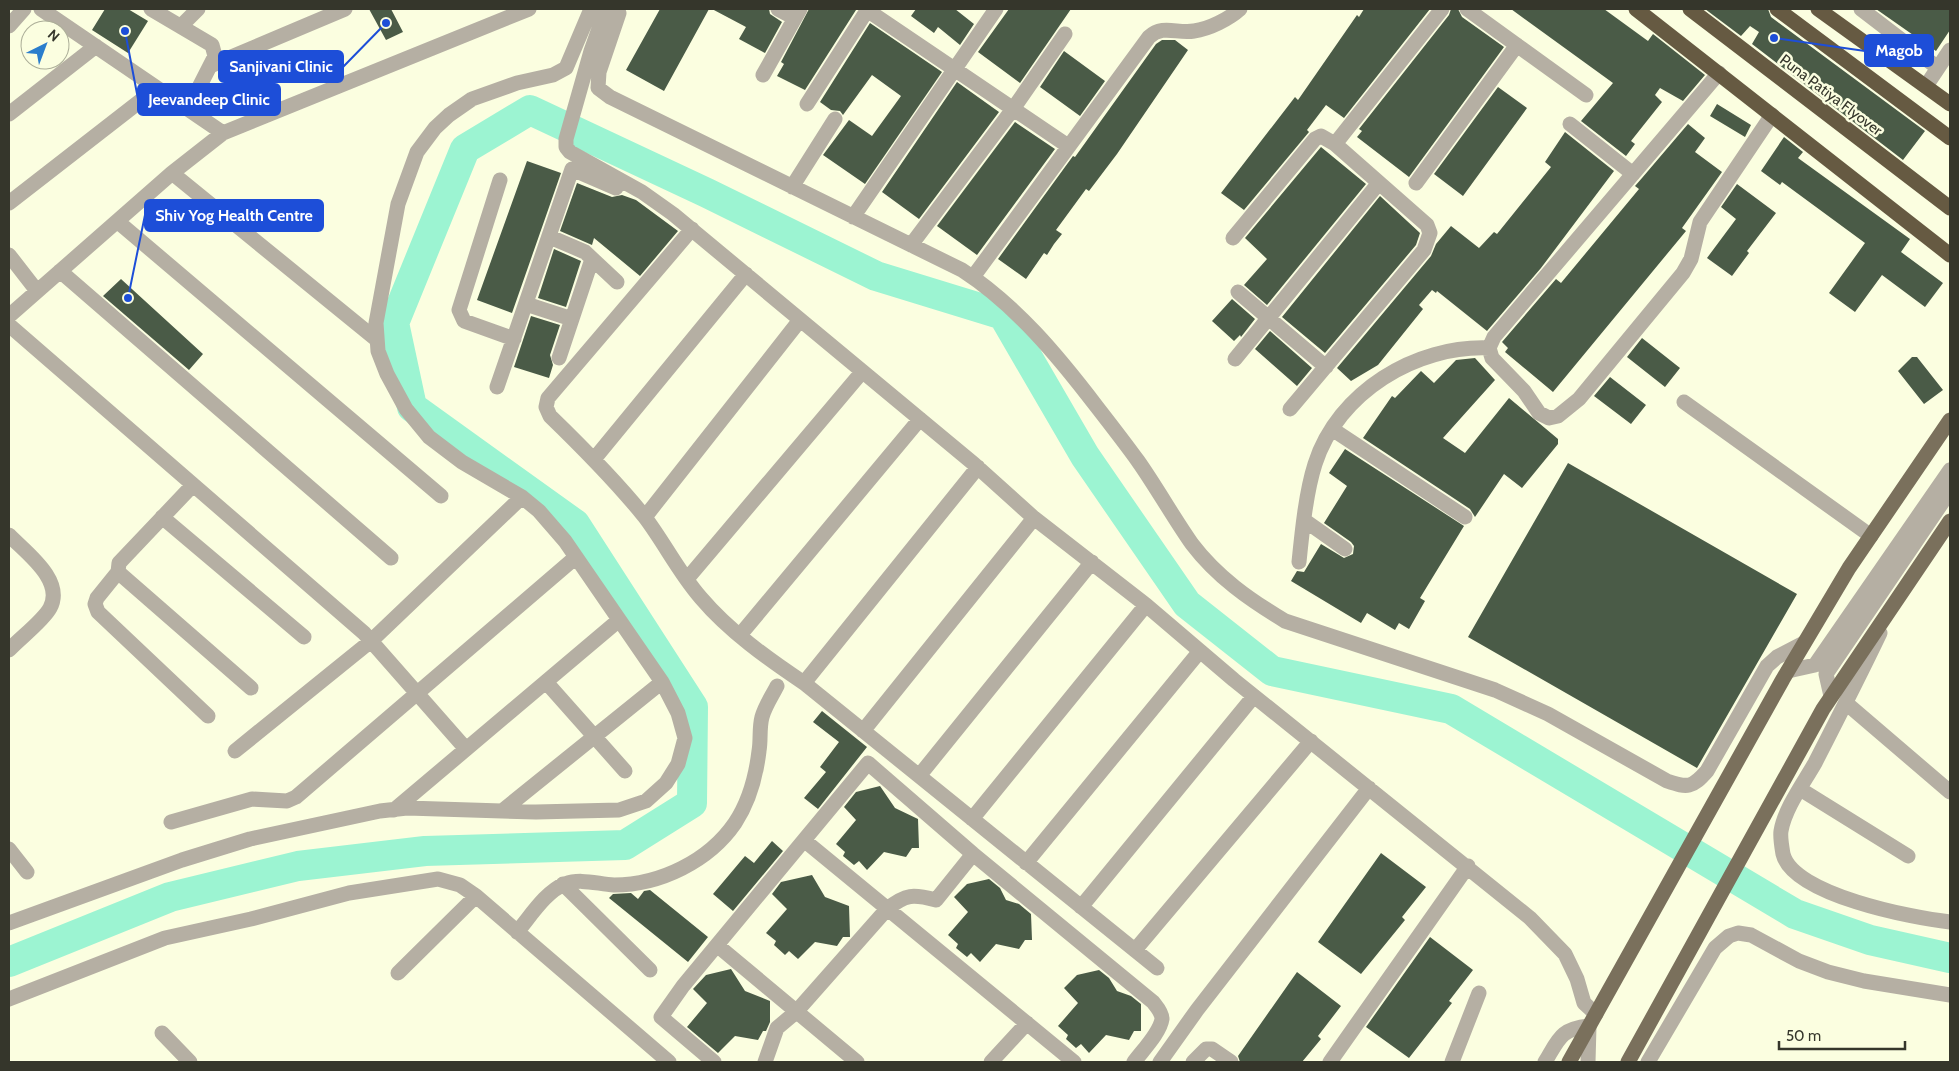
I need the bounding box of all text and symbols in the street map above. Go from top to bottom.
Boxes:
north arrow [20,20,70,70]
text: N [44,25,63,45]
callout: Magob [1865,35,1933,66]
text: Magob [1875,41,1923,60]
callout: Sanjivani Clinic [219,51,343,82]
street label: Puna Patiya Flyover [1776,51,1886,140]
text: Sanjivani Clinic [229,57,333,76]
callout: Jeevandeep Clinic [138,84,280,115]
text: Jeevandeep Clinic [147,90,270,109]
callout: Shiv Yog Health Centre [145,200,323,231]
text: Shiv Yog Health Centre [155,206,313,225]
scale bar [1779,1018,1905,1050]
text: 50 m [1786,1027,1821,1045]

